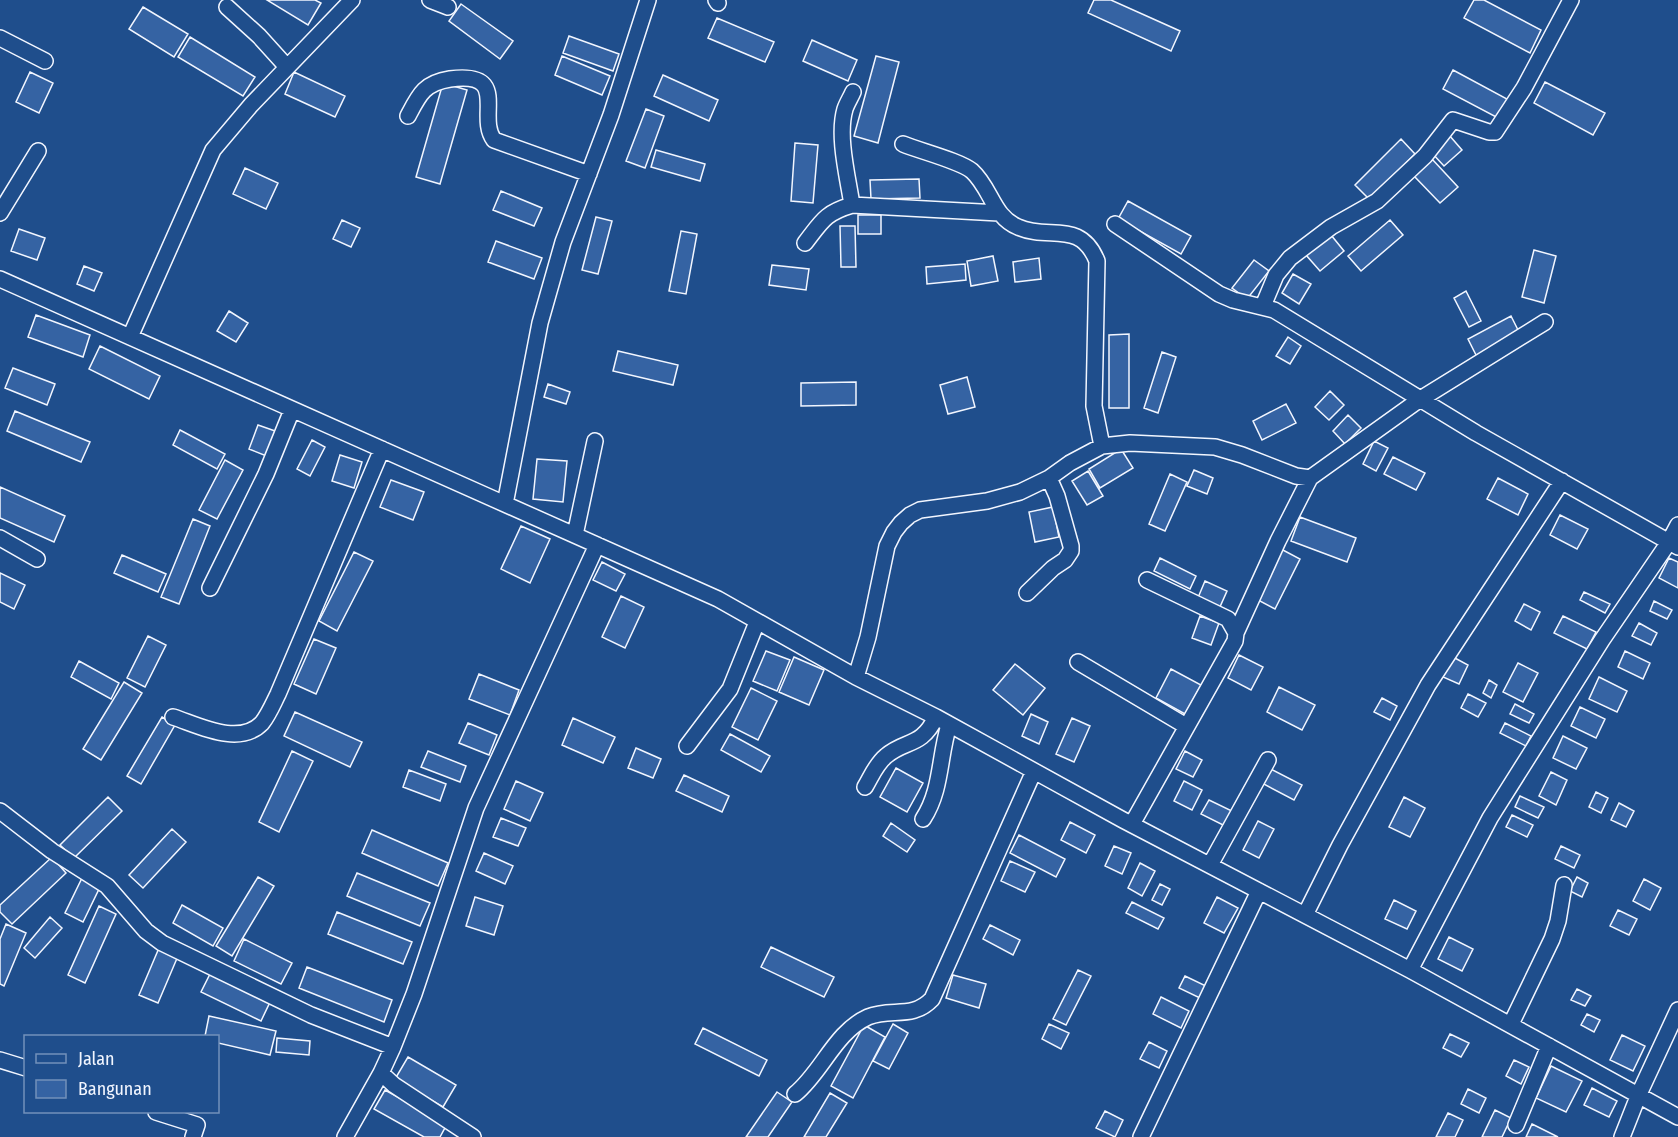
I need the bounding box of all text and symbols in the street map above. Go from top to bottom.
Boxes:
legend [24,1035,219,1113]
text: Jalan [78,1048,115,1070]
text: Bangunan [78,1078,152,1100]

